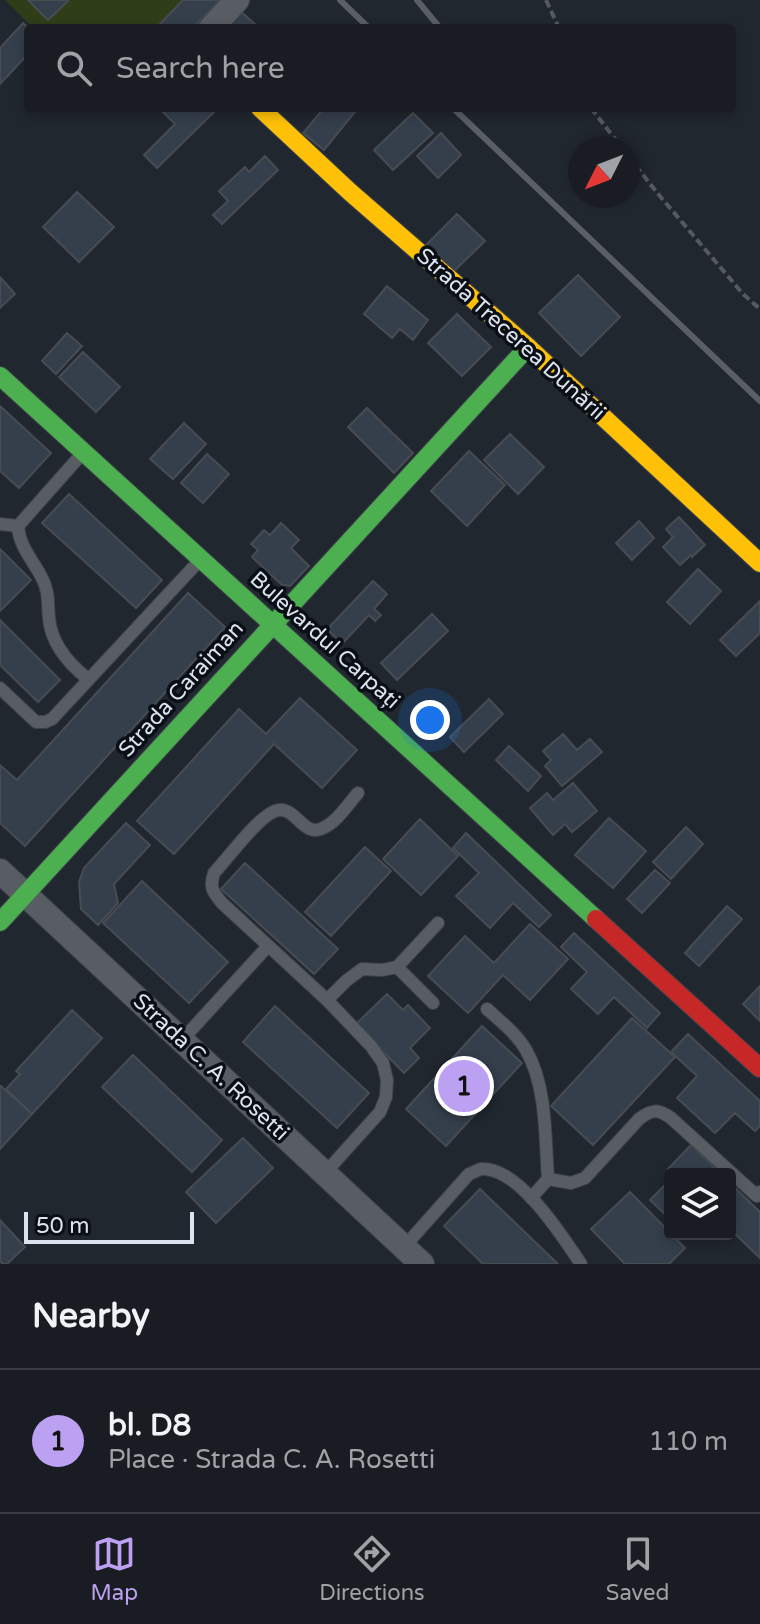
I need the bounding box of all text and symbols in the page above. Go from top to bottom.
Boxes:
search box [24,24,736,112]
icon: search [52,46,96,90]
text: Search here [116,50,285,87]
north arrow [568,136,640,208]
street label: Strada Trecerea Dunării [411,243,611,425]
street label: Bulevardul Carpați [245,566,405,714]
street label: Strada Caraiman [113,616,249,762]
your location [410,700,450,740]
street label: Strada C. A. Rosetti [128,988,294,1146]
pin: 1 [438,1056,490,1116]
map controls [664,1168,736,1240]
button: layers [664,1168,736,1240]
scale bar [24,1208,194,1244]
text: 50 m [36,1213,90,1239]
text: Nearby [32,1296,150,1337]
text: bl. D8 [108,1407,191,1444]
text: 1 [50,1426,66,1457]
text: 110 m [648,1426,728,1457]
text: Place · Strada C. A. Rosetti [108,1444,435,1475]
tab: Map [91,1532,138,1606]
tab: Directions [319,1532,425,1606]
tab: Saved [606,1532,669,1606]

